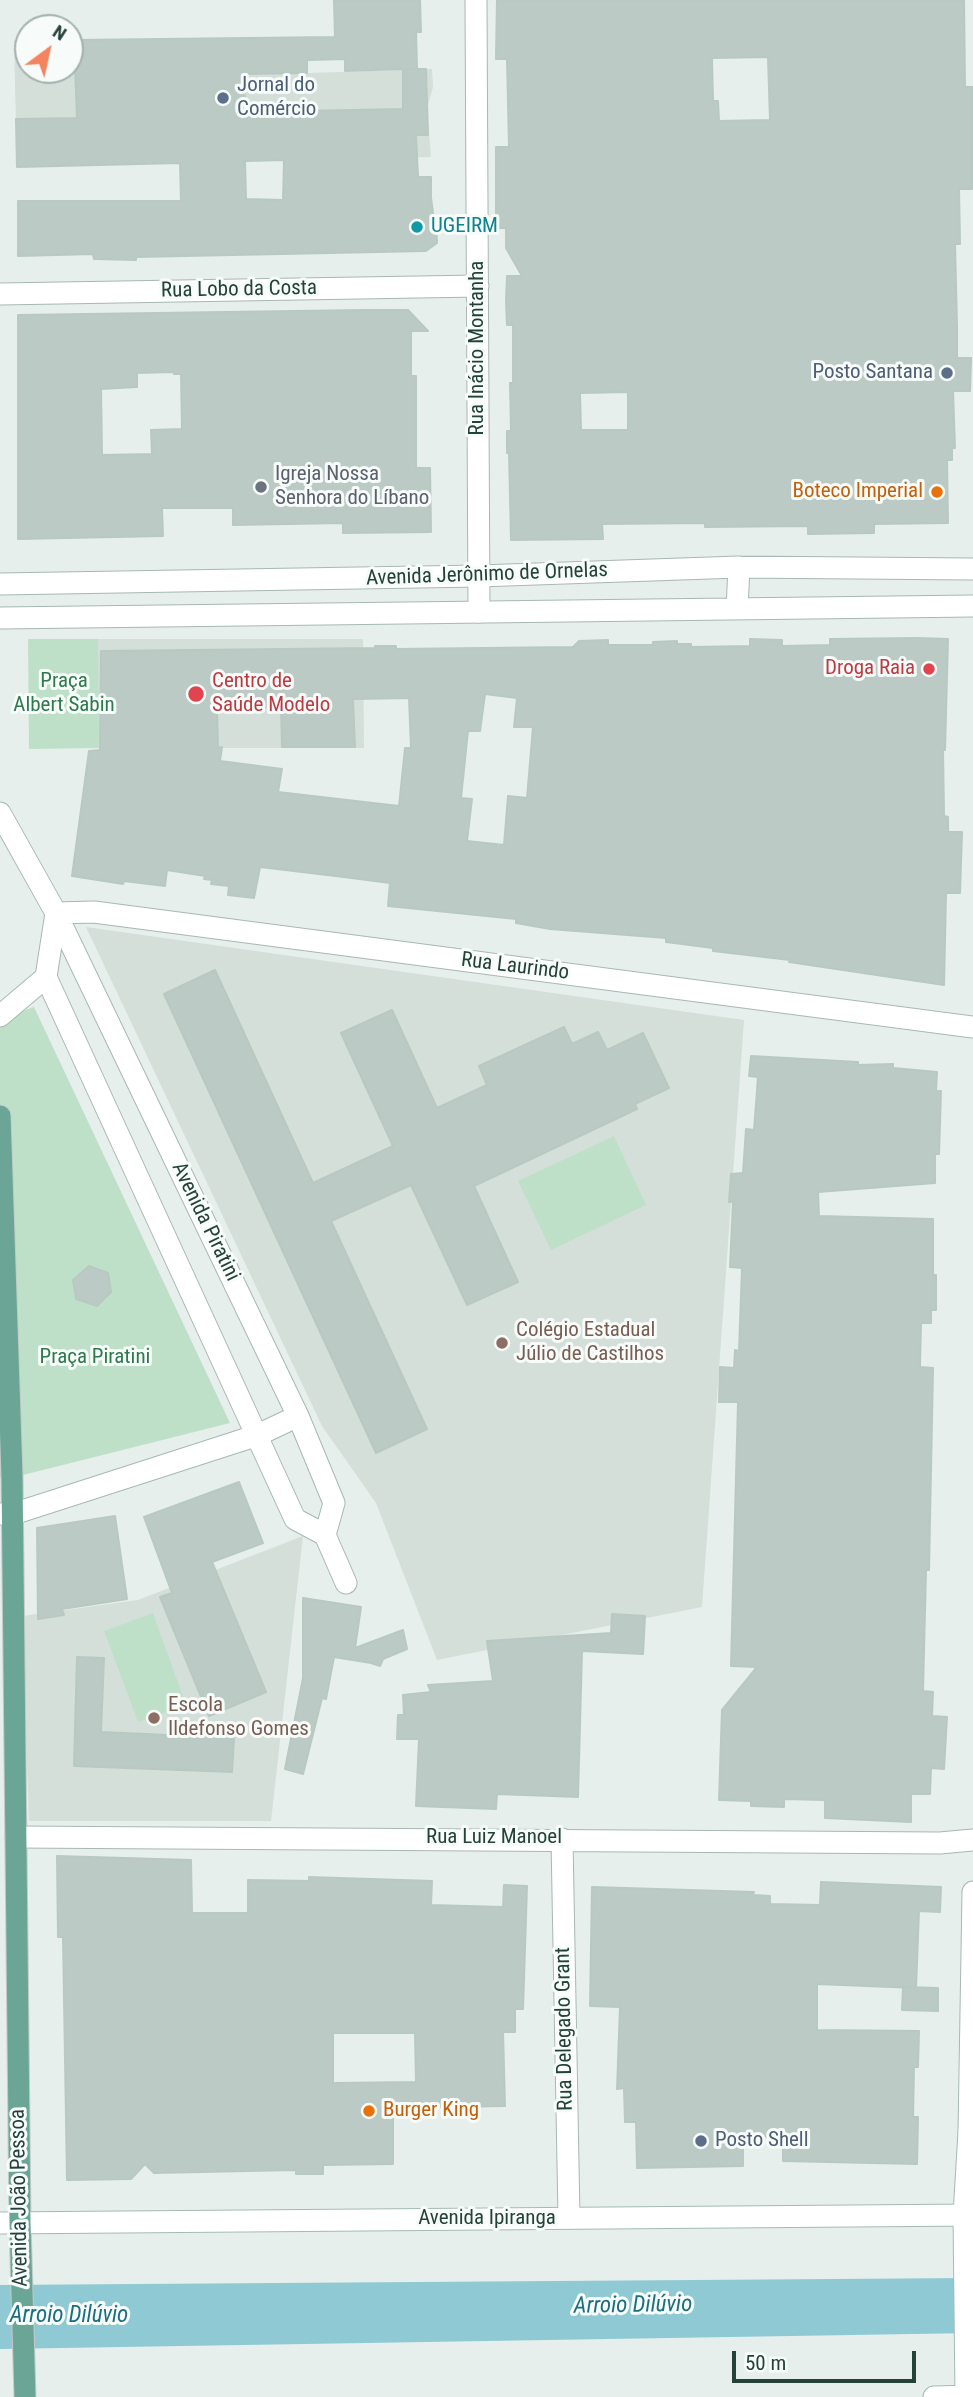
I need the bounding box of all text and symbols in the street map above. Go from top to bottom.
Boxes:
north arrow [14,14,84,84]
text: N [48,20,71,45]
place label: Jornal do Comércio [237,73,316,123]
marker: Jornal do Comércio [215,90,231,106]
place label: UGEIRM [431,214,498,240]
marker: UGEIRM [409,219,425,235]
street label: Rua Inácio Montanha [465,261,491,435]
street label: Rua Lobo da Costa [161,276,317,304]
place label: Posto Santana [812,360,933,386]
marker: Posto Santana [939,365,955,381]
place label: Igreja Nossa Senhora do Líbano [275,462,429,512]
marker: Igreja Nossa Senhora do Líbano [253,479,269,495]
place label: Boteco Imperial [793,479,923,505]
marker: Boteco Imperial [929,484,945,500]
street label: Avenida Jerônimo de Ornelas [366,558,608,592]
place label: Droga Raia [825,656,915,682]
marker: Droga Raia [921,661,937,677]
park label: Praça Albert Sabin [13,669,115,719]
place label: Centro de Saúde Modelo [212,669,330,719]
marker: Centro de Saúde Modelo [186,684,206,704]
street label: Rua Laurindo [460,948,570,986]
street label: Avenida Piratini [165,1158,245,1286]
place label: Colégio Estadual Júlio de Castilhos [516,1318,664,1368]
marker: Colégio Estadual Júlio de Castilhos [494,1335,510,1351]
park label: Praça Piratini [40,1345,150,1371]
place label: Escola Ildefonso Gomes [168,1693,309,1743]
marker: Escola Ildefonso Gomes [146,1710,162,1726]
street label: Rua Luiz Manoel [426,1825,562,1851]
street label: Rua Delegado Grant [551,1947,579,2111]
place label: Burger King [383,2098,479,2124]
marker: Burger King [361,2103,377,2119]
street label: Avenida João Pessoa [6,2109,34,2287]
place label: Posto Shell [715,2128,809,2154]
marker: Posto Shell [693,2133,709,2149]
street label: Avenida Ipiranga [418,2206,556,2232]
water label: Arroio Dilúvio [573,2291,693,2321]
water label: Arroio Dilúvio [10,2302,128,2330]
scale bar [735,2338,919,2382]
text: 50 m [745,2351,786,2375]

